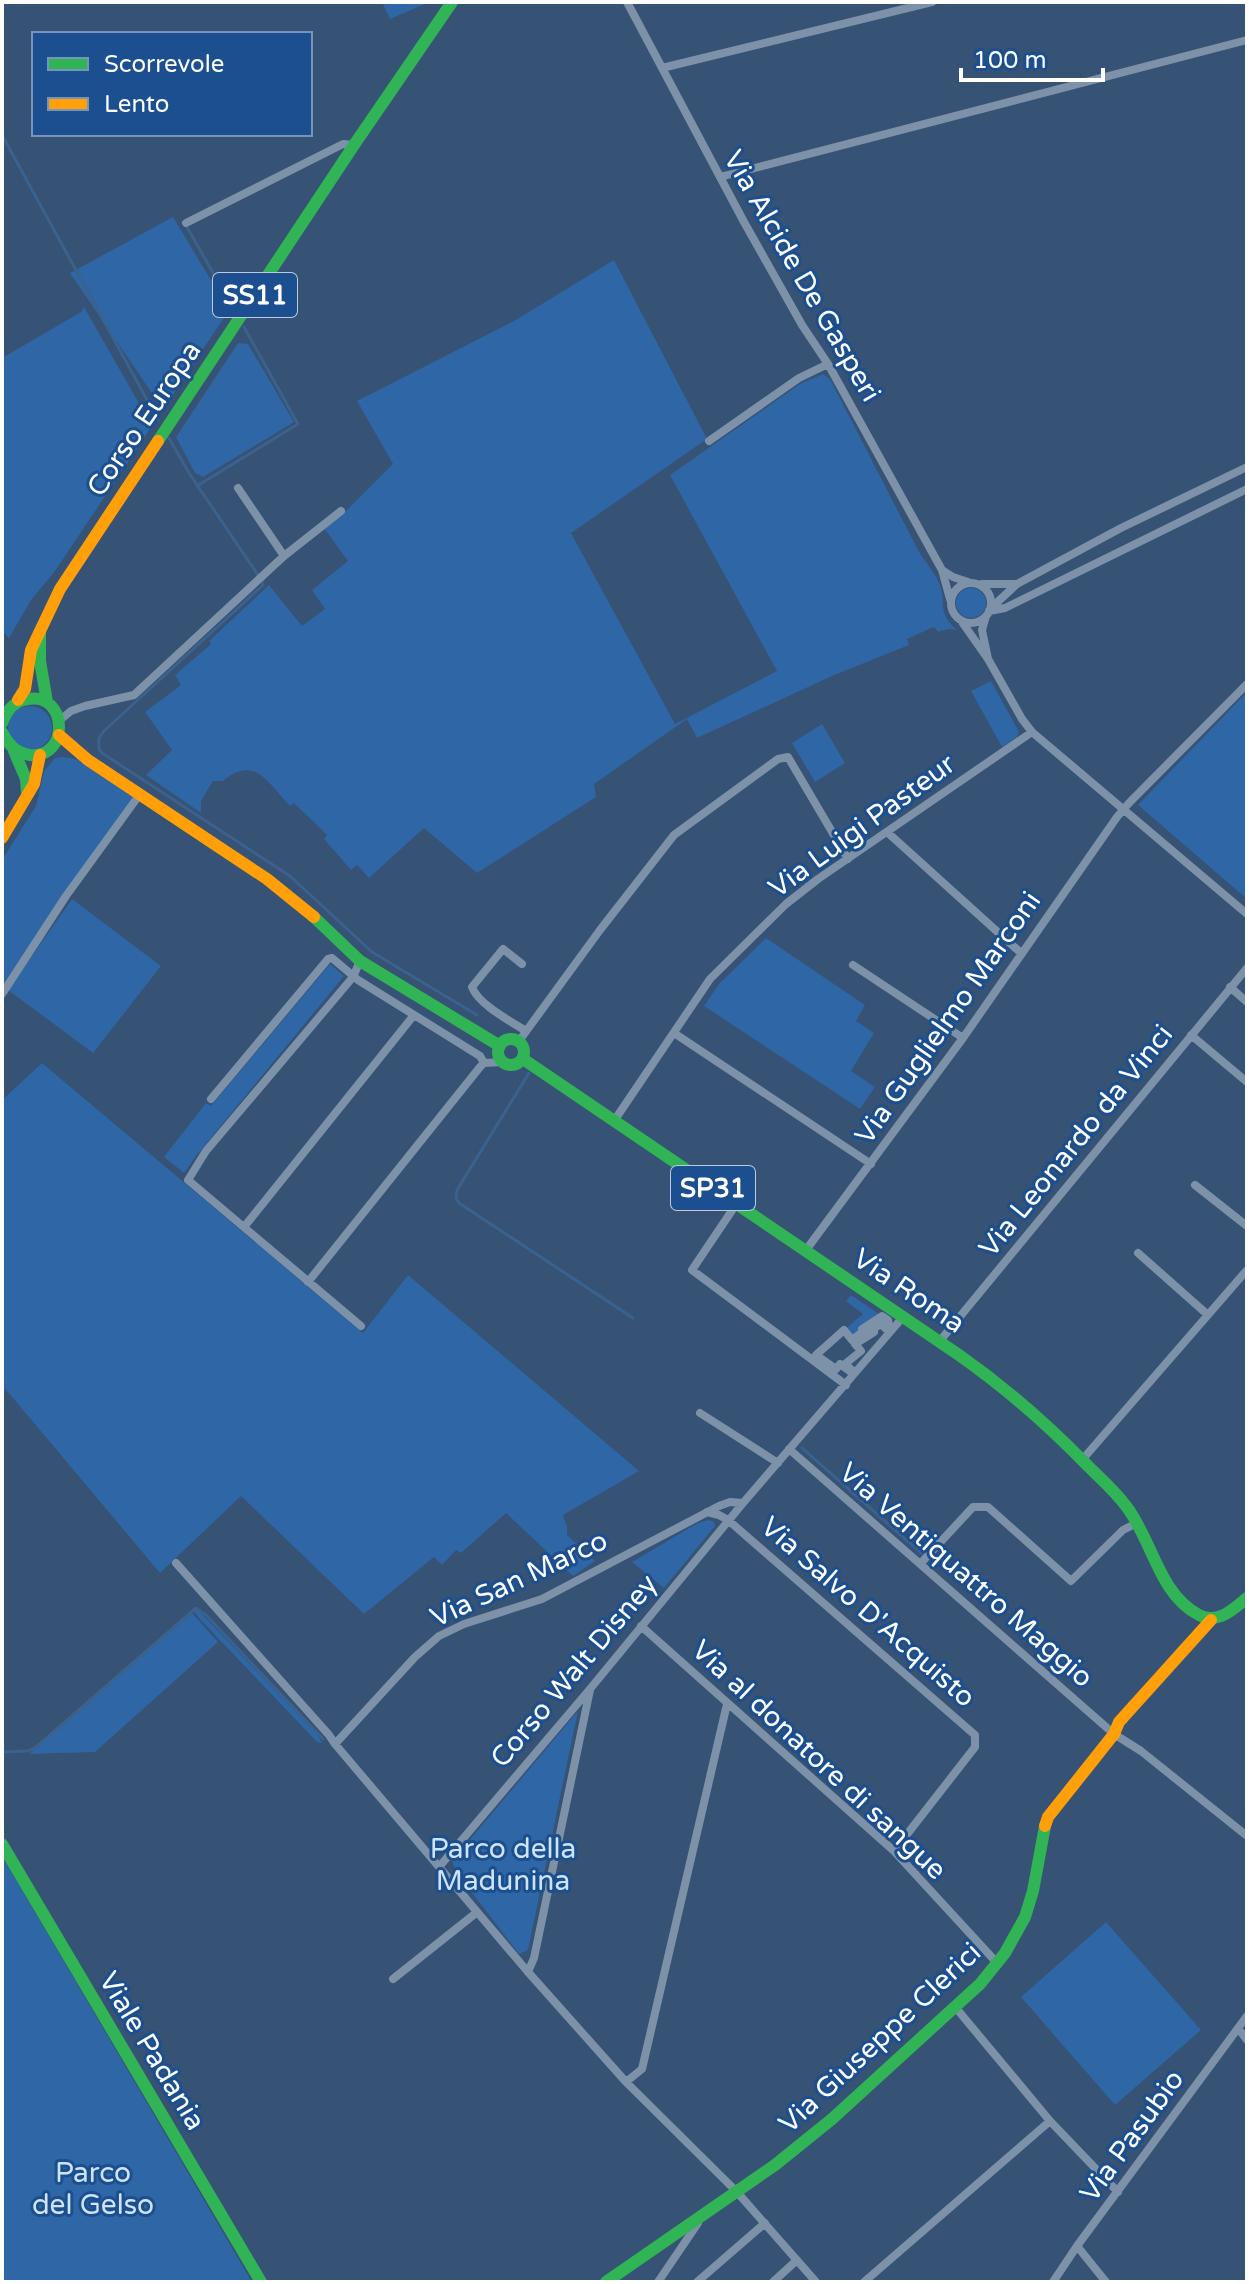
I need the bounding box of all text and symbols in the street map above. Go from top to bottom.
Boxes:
legend [32,32,312,136]
scale bar [961,32,1103,82]
text: 100 m [973,46,1047,75]
text: Scorrevole [104,50,224,79]
text: Lento [104,90,169,119]
street label: Via Alcide De Gasperi [716,144,888,408]
road number: SS11 [213,273,297,317]
street label: Corso Europa [80,335,208,503]
street label: Via Luigi Pasteur [762,747,962,905]
street label: Via Guglielmo Marconi [848,885,1048,1151]
street label: Via Leonardo da Vinci [972,1018,1180,1264]
road number: SP31 [671,1166,755,1210]
street label: Via Roma [847,1241,971,1341]
street label: Via Ventiquattro Maggio [832,1455,1100,1695]
street label: Via Salvo D'Acquisto [754,1510,982,1714]
street label: Via San Marco [425,1523,613,1635]
street label: Corso Walt Disney [483,1568,665,1774]
street label: Via al donatore di sangue [685,1633,953,1887]
park label: Parco della Madunina [430,1832,576,1898]
street label: Via Giuseppe Clerici [772,1936,988,2140]
street label: Viale Padania [91,1966,213,2136]
street label: Via Pasubio [1073,2063,1191,2209]
park label: Parco del Gelso [32,2156,154,2222]

